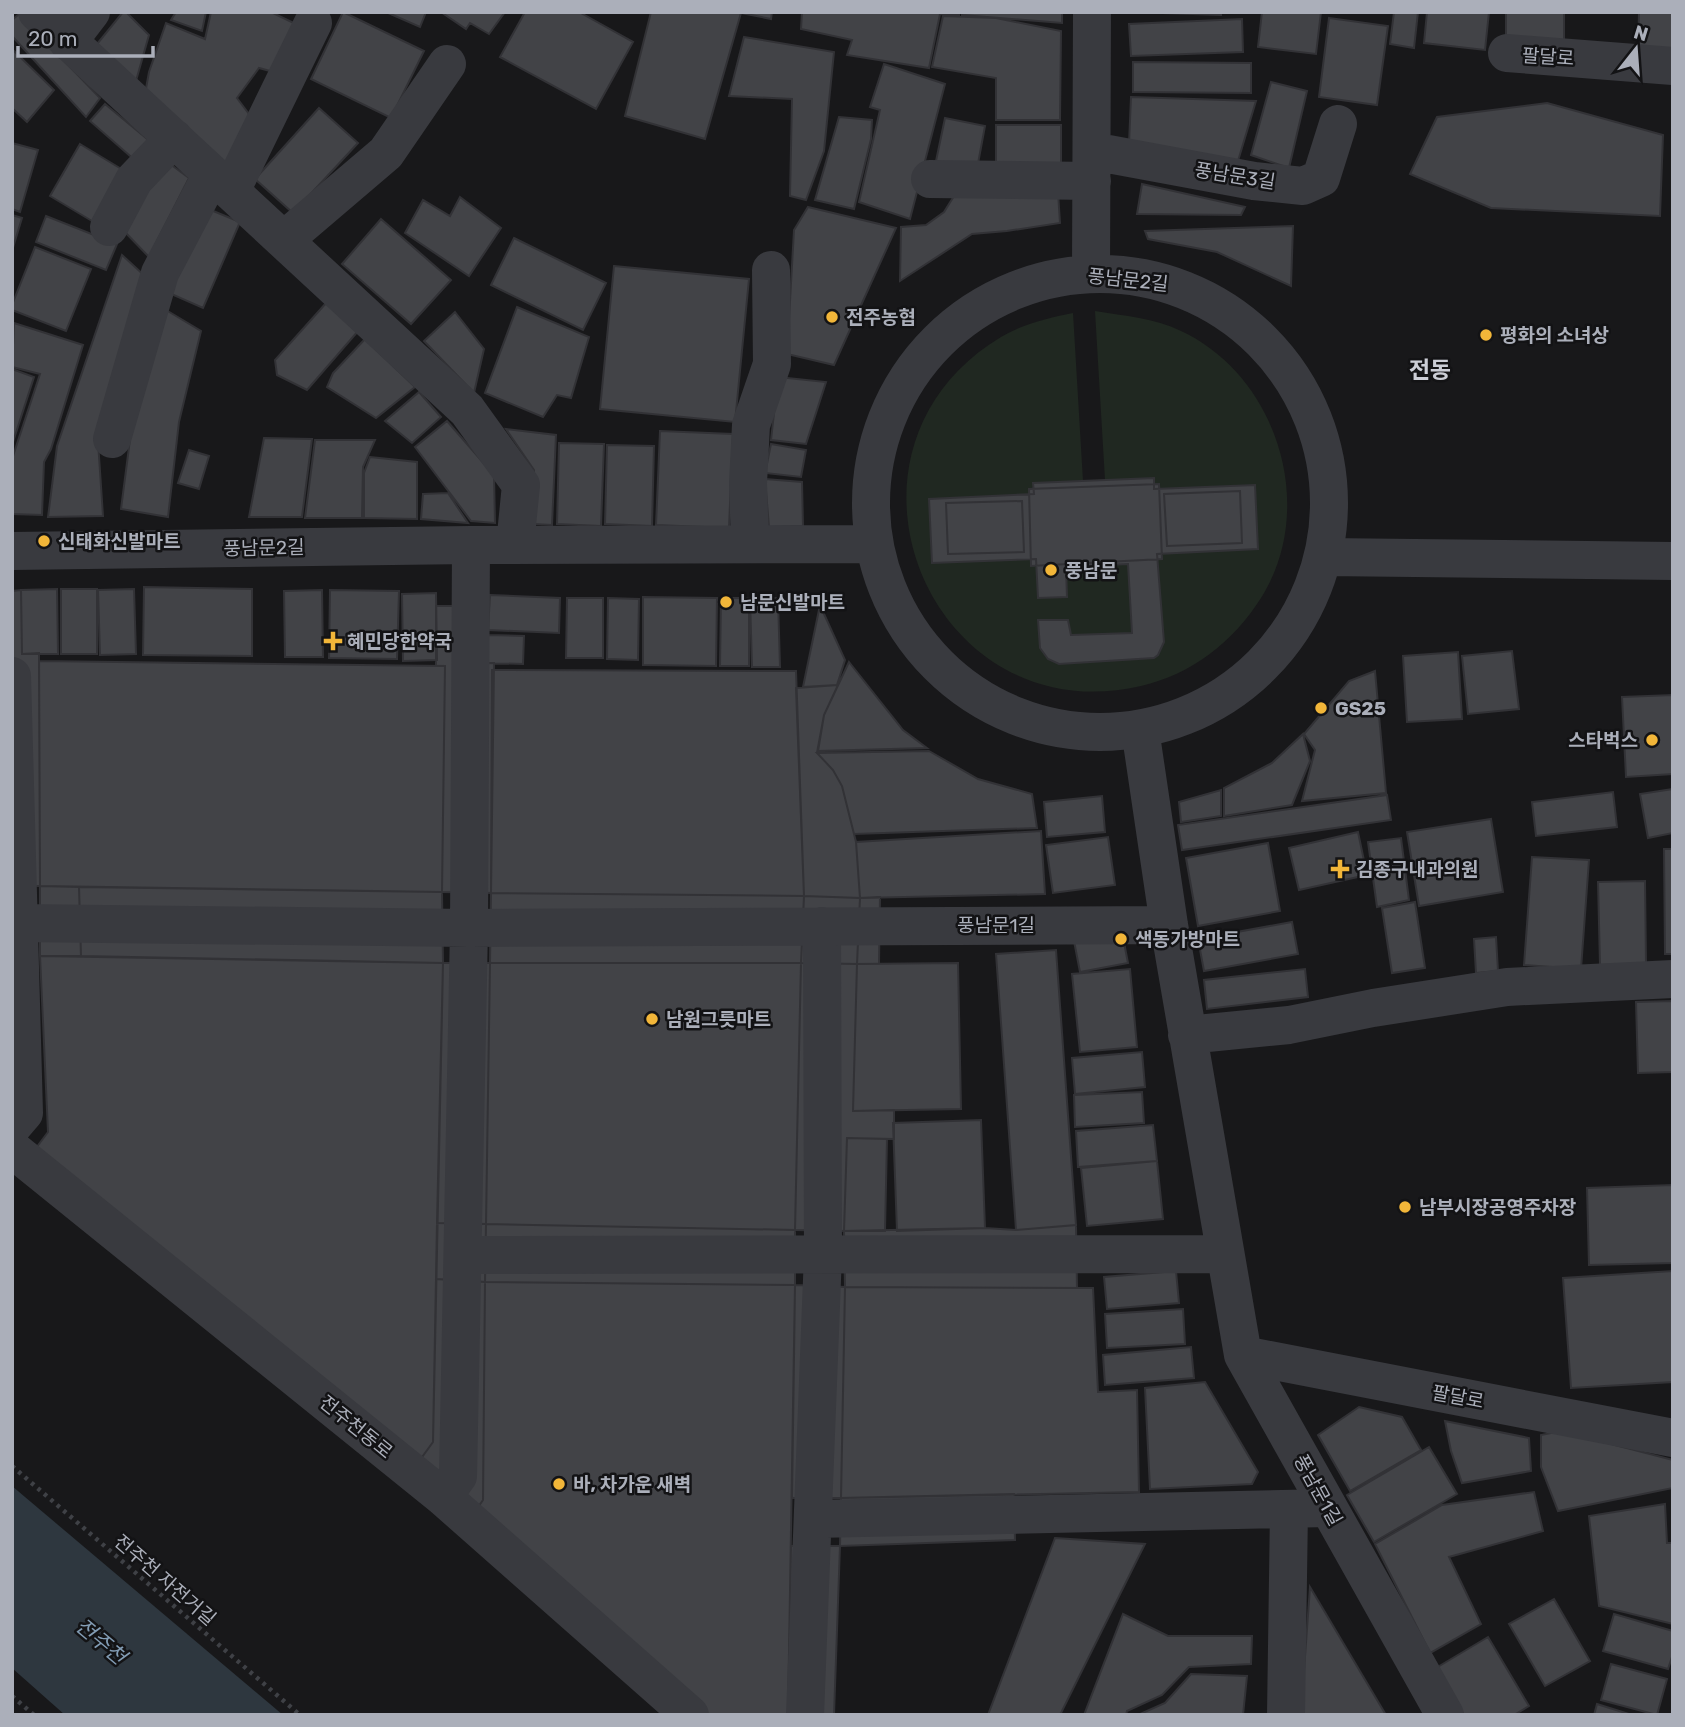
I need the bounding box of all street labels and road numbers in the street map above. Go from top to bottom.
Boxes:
street label: 팔달로 [1521,44,1575,70]
street label: 풍남문3길 [1193,158,1277,194]
street label: 풍남문2길 [1086,264,1170,296]
street label: 풍남문2길 [223,536,305,560]
street label: 풍남문1길 [957,914,1035,937]
street label: 팔달로 [1430,1381,1486,1413]
street label: 전주천동로 [315,1391,397,1463]
street label: 풍남문1길 [1289,1450,1347,1530]
street label: 전주천 자전거길 [110,1530,220,1630]

